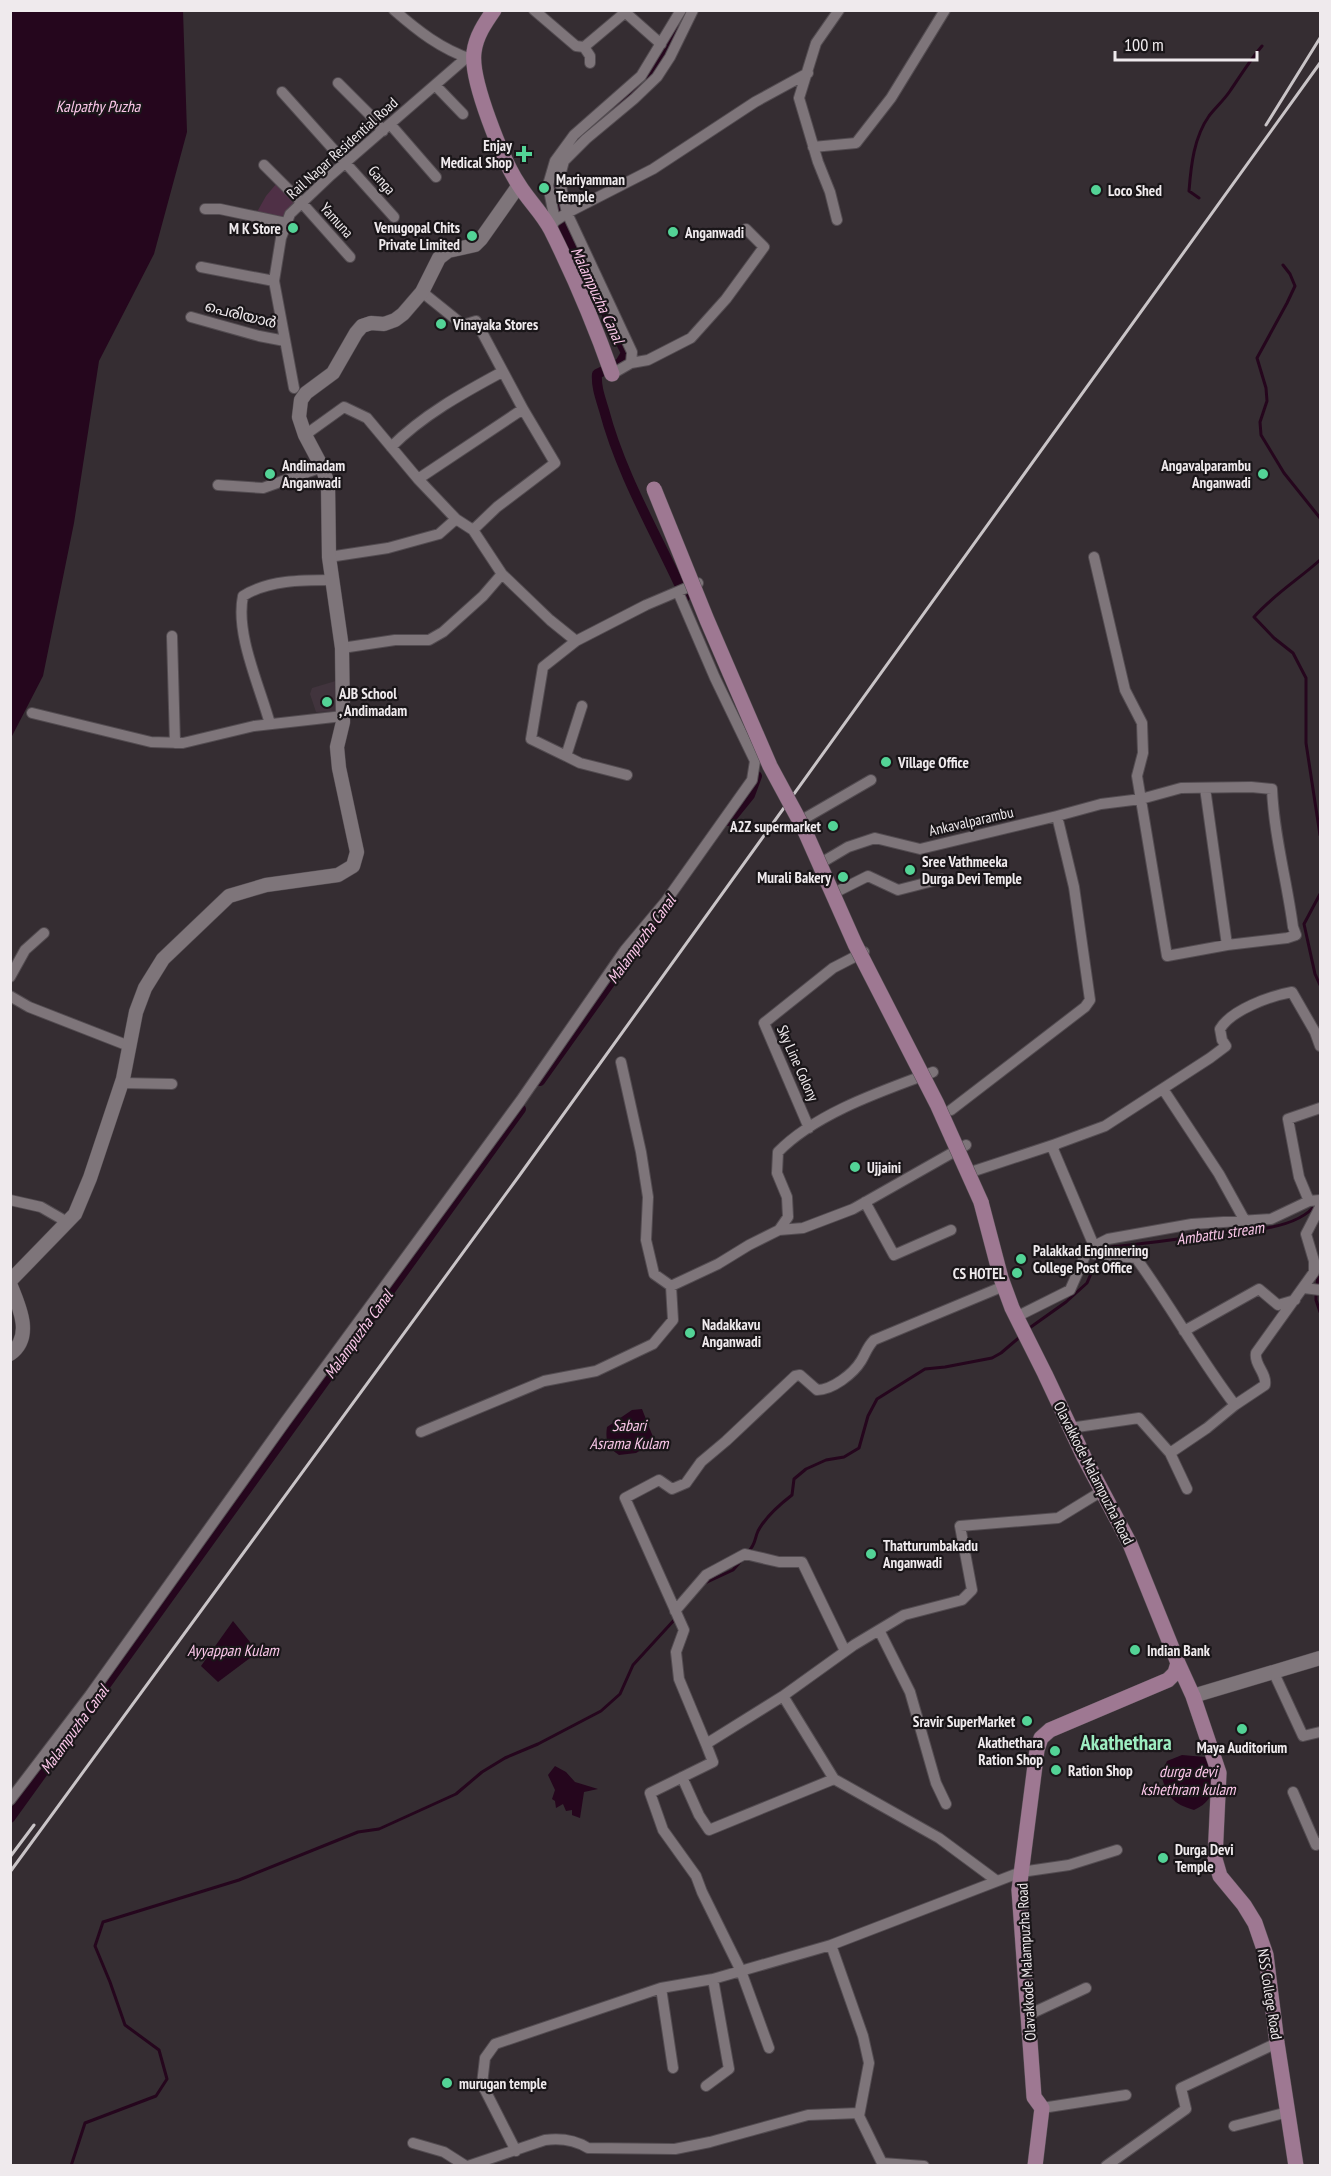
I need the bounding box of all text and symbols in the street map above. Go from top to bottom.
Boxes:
scale bar [1115,24,1258,62]
text: 100 m [1124,33,1164,56]
street label: Rail Nagar Residential Road [282,93,402,203]
water label: Kalpathy Puzha [56,96,142,116]
place label: Enjay Medical Shop [441,136,513,172]
marker: Enjay Medical Shop [517,147,531,161]
street label: Ganga [364,162,400,198]
place label: Mariyamman Temple [556,170,625,206]
marker: Mariyamman Temple [537,181,551,195]
place label: Loco Shed [1108,181,1162,200]
marker: Loco Shed [1089,183,1103,197]
street label: Yamuna [316,198,358,242]
place label: Venugopal Chits Private Limited [373,218,460,254]
place label: M K Store [229,219,281,238]
marker: M K Store [286,221,300,235]
place label: Anganwadi [684,223,744,242]
marker: Anganwadi [666,225,680,239]
marker: Venugopal Chits Private Limited [465,229,479,243]
water label: Malampuzha Canal [567,244,630,348]
street label: പെരിയാർ [203,296,279,332]
place label: Vinayaka Stores [452,315,538,334]
marker: Vinayaka Stores [434,317,448,331]
place label: Andimadam Anganwadi [281,456,345,492]
place label: Angavalparambu Anganwadi [1160,456,1251,492]
marker: Andimadam Anganwadi [263,467,277,481]
marker: Angavalparambu Anganwadi [1256,467,1270,481]
place label: AJB School , Andimadam [338,684,407,720]
marker: AJB School , Andimadam [320,695,334,709]
place label: Village Office [897,753,969,772]
marker: Village Office [879,755,893,769]
street label: Ankavalparambu [927,802,1015,840]
place label: A2Z supermarket [729,817,822,836]
marker: A2Z supermarket [826,819,840,833]
place label: Sree Vathmeeka Durga Devi Temple [922,852,1022,888]
marker: Sree Vathmeeka Durga Devi Temple [903,863,917,877]
place label: Murali Bakery [757,868,832,887]
marker: Murali Bakery [836,870,850,884]
water label: Malampuzha Canal [602,890,680,987]
street label: Sky Line Colony [773,1022,823,1104]
place label: Ujjaini [867,1158,901,1177]
marker: Ujjaini [848,1160,862,1174]
water label: Ambattu stream [1175,1217,1267,1249]
place label: Palakkad Enginnering College Post Office [1033,1241,1149,1277]
marker: Palakkad Enginnering College Post Office [1014,1252,1028,1266]
place label: CS HOTEL [953,1264,1006,1283]
marker: CS HOTEL [1010,1266,1024,1280]
water label: Malampuzha Canal [319,1285,397,1382]
place label: Nadakkavu Anganwadi [701,1315,761,1351]
marker: Nadakkavu Anganwadi [683,1326,697,1340]
street label: Olavakkode Malampuzha Road [1050,1398,1138,1548]
water label: Sabari Asrama Kulam [589,1415,670,1453]
place label: Thatturumbakadu Anganwadi [882,1536,978,1572]
marker: Thatturumbakadu Anganwadi [864,1547,878,1561]
water label: Ayyappan Kulam [187,1640,280,1660]
place label: Indian Bank [1147,1641,1211,1660]
marker: Indian Bank [1128,1643,1142,1657]
water label: Malampuzha Canal [35,1680,113,1777]
place label: Sravir SuperMarket [913,1712,1016,1731]
marker: Sravir SuperMarket [1020,1714,1034,1728]
marker: Maya Auditorium [1235,1722,1249,1736]
district label: Akathethara [1079,1729,1172,1756]
place label: Akathethara Ration Shop [977,1733,1043,1769]
place label: Maya Auditorium [1197,1738,1287,1757]
marker: Akathethara Ration Shop [1048,1744,1062,1758]
place label: Ration Shop [1068,1761,1133,1780]
water label: durga devi kshethram kulam [1141,1761,1237,1799]
marker: Ration Shop [1049,1763,1063,1777]
place label: Durga Devi Temple [1175,1840,1234,1876]
marker: Durga Devi Temple [1156,1851,1170,1865]
street label: Olavakkode Malampuzha Road [1012,1883,1040,2041]
street label: NSS College Road [1253,1947,1287,2041]
place label: murugan temple [459,2074,547,2093]
marker: murugan temple [440,2076,454,2090]

